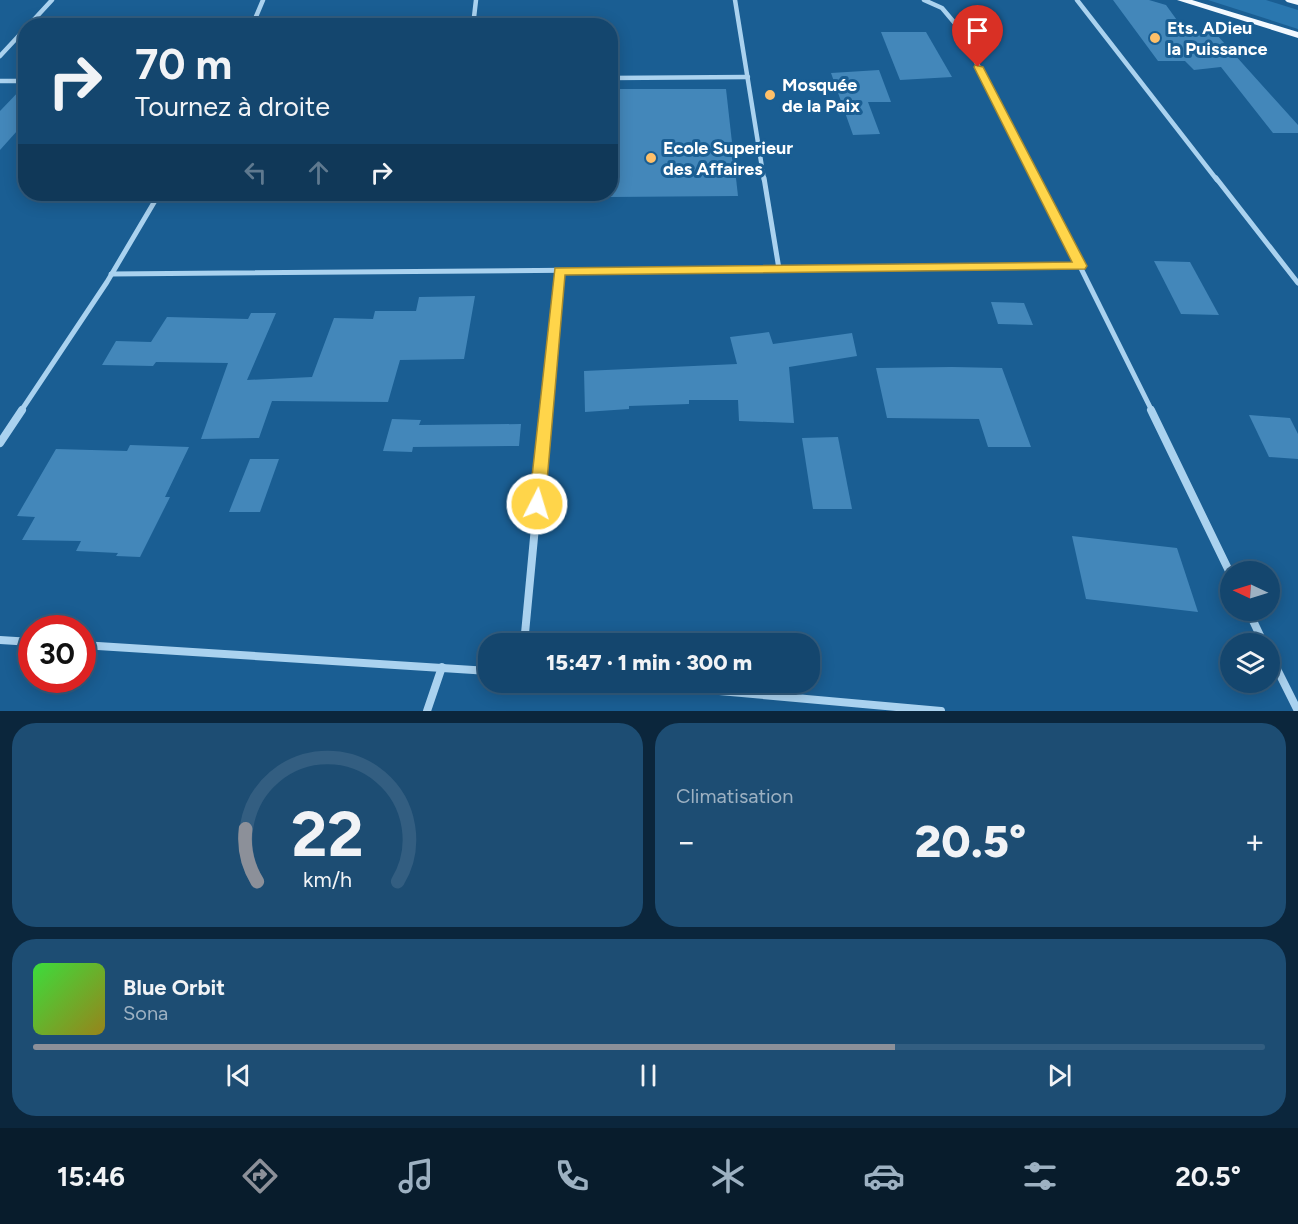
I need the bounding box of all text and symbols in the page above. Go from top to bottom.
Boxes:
pin [952,5,1003,67]
icon: arrive [961,14,994,47]
place label: Ets. ADieu la Puissance [1167,17,1267,60]
marker: Ets. ADieu la Puissance [1148,31,1162,45]
text: 70 m [135,39,232,90]
icon: right [36,42,114,120]
place label: Mosquée de la Paix [782,74,860,117]
marker: Mosquée de la Paix [763,88,777,102]
text: Tournez à droite [135,90,330,123]
place label: Ecole Superieur des Affaires [663,137,793,180]
marker: Ecole Superieur des Affaires [644,151,658,165]
icon: left [239,156,272,189]
icon: ahead [302,156,335,189]
icon: right [365,156,398,189]
position arrow [505,472,569,536]
north arrow [1220,561,1280,621]
map controls [1220,561,1280,693]
speed limit sign: 30 [18,615,96,693]
button: layers [1220,633,1280,693]
text: 15:47 · 1 min · 300 m [546,649,752,676]
text: Climatisation [676,784,793,808]
text: 22 [291,797,364,872]
text: 20.5° [915,814,1026,868]
text: − [676,822,697,861]
text: + [1244,822,1265,861]
text: km/h [303,867,352,892]
text: Blue Orbit [123,974,225,1001]
text: Sona [123,1001,168,1025]
icon: previous [222,1059,255,1092]
icon: pause [632,1059,665,1092]
icon: next [1043,1059,1076,1092]
icon: directions [239,1155,281,1197]
icon: music [395,1155,437,1197]
icon: phone [551,1155,593,1197]
icon: climate [707,1155,749,1197]
icon: car [863,1155,905,1197]
icon: filters [1019,1155,1061,1197]
text: 15:46 [57,1160,125,1193]
text: 20.5° [1175,1160,1241,1193]

